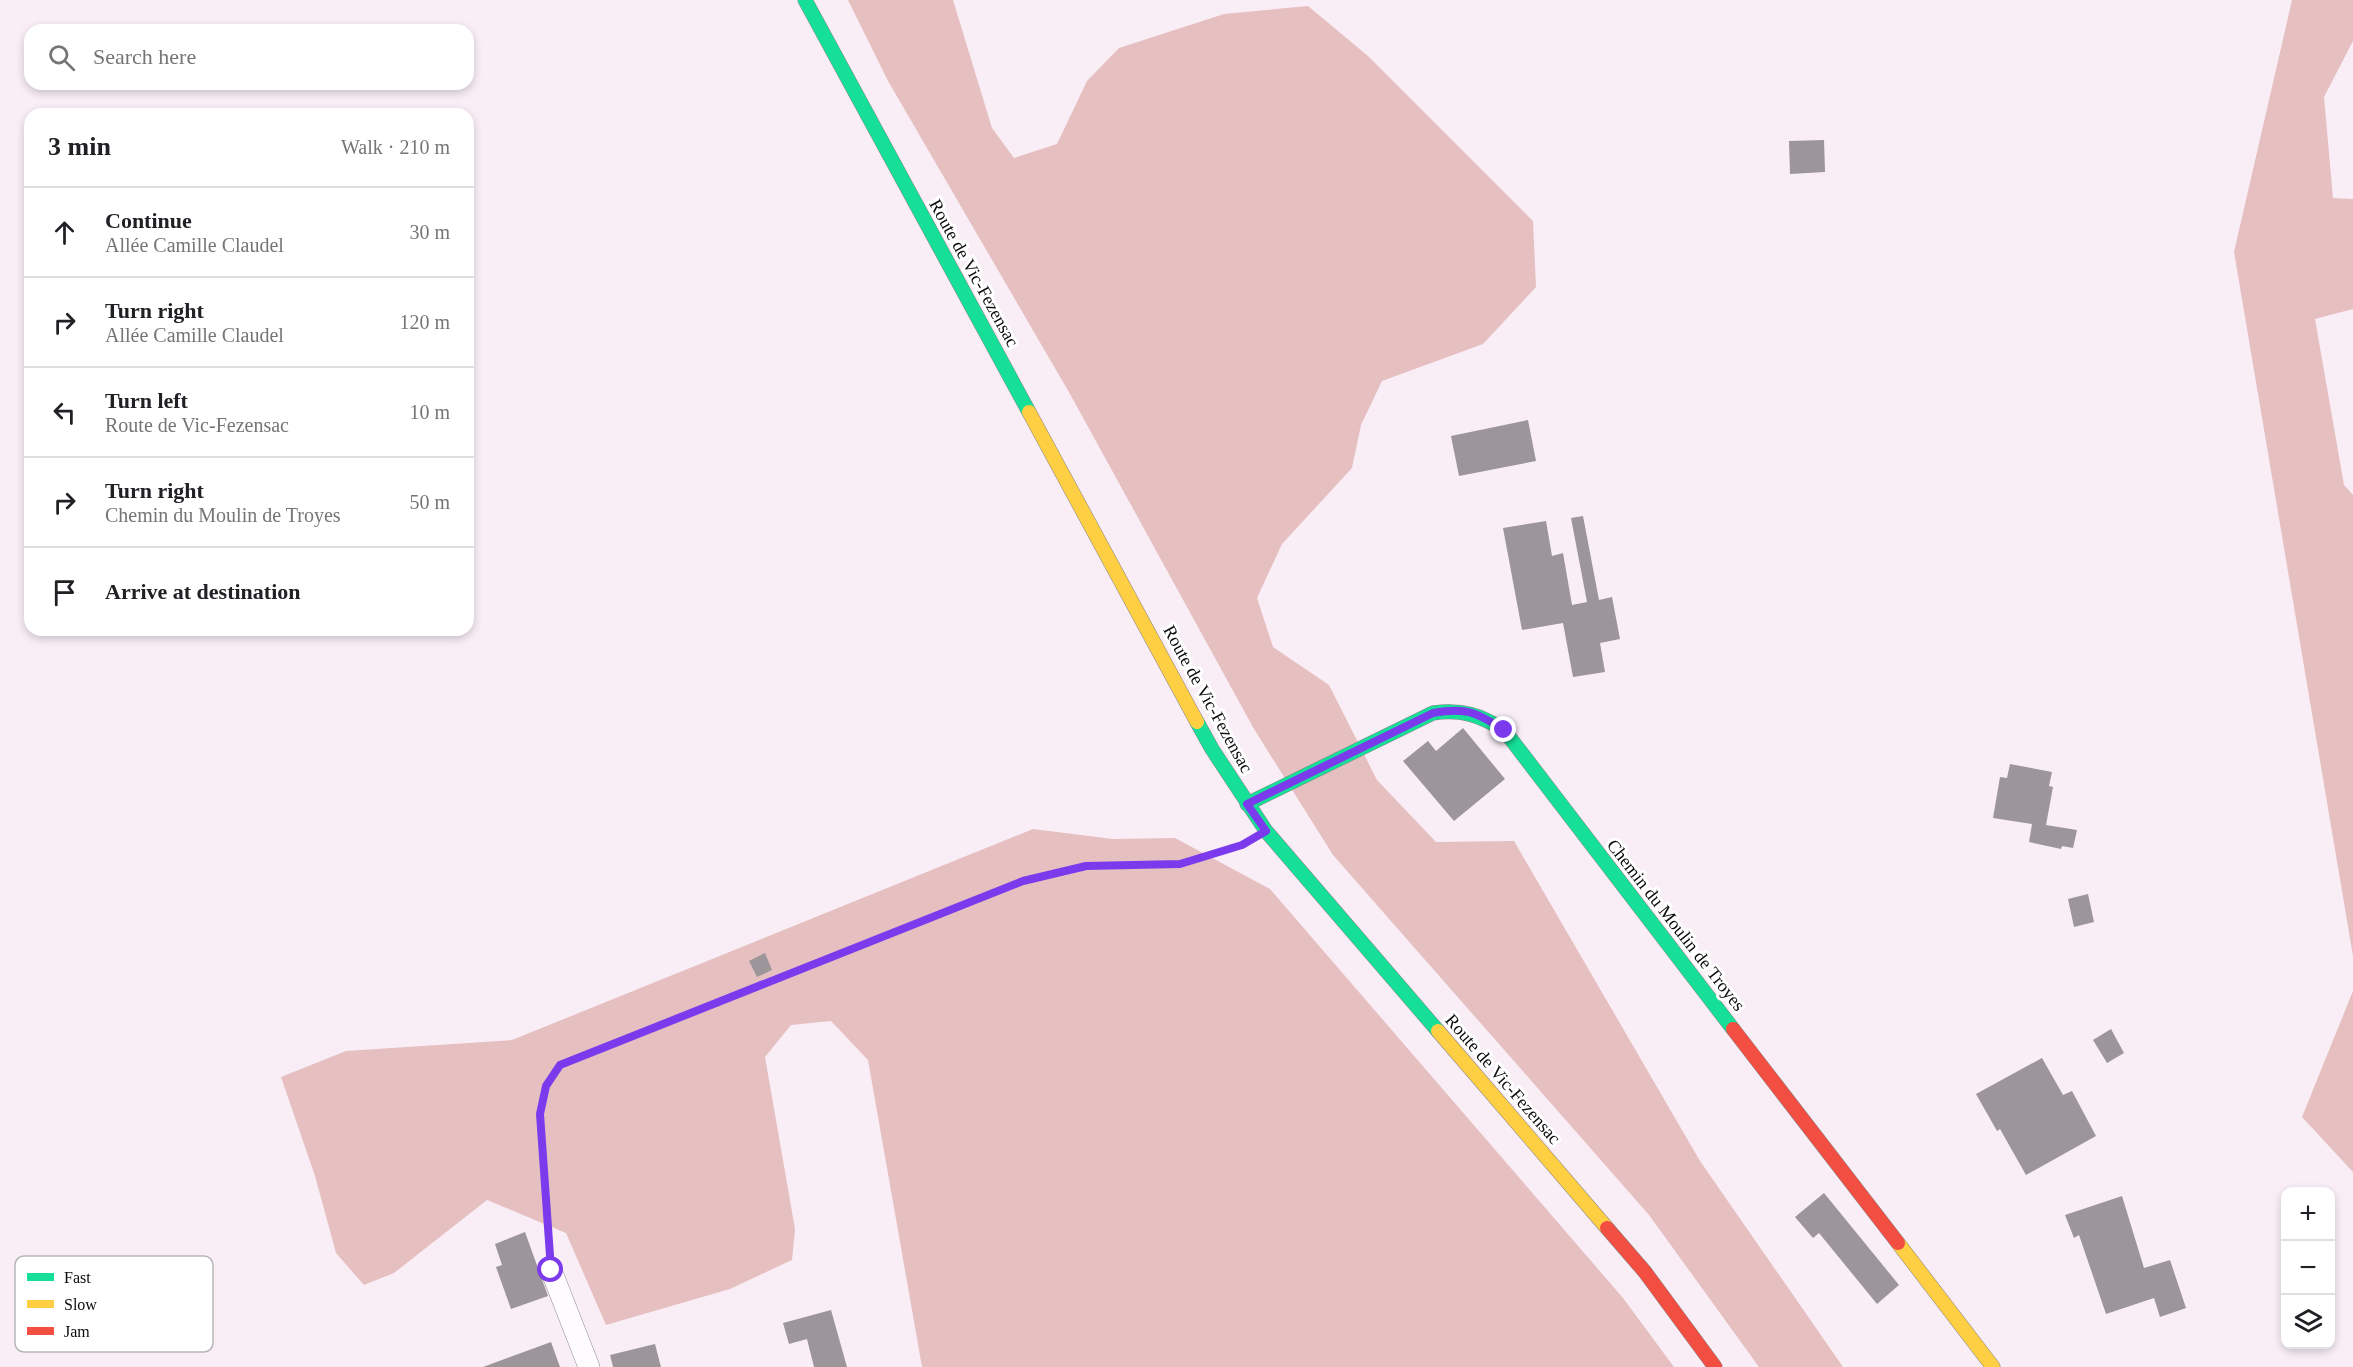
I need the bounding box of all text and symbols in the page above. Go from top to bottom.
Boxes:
search box [24,24,474,90]
icon: search [45,41,78,74]
text: Search here [93,44,196,69]
text: 3 min [48,132,111,161]
text: Walk · 210 m [341,136,450,158]
street label: Route de Vic-Fezensac [925,196,1023,350]
text: Continue [105,208,192,233]
icon: ahead [48,216,81,249]
text: 30 m [409,221,450,243]
text: Allée Camille Claudel [105,234,284,256]
text: Turn right [105,298,204,323]
icon: right [48,306,81,339]
text: 120 m [399,311,450,333]
text: Allée Camille Claudel [105,324,284,346]
text: Turn left [105,388,188,413]
icon: left [48,396,81,429]
text: 10 m [409,401,450,423]
text: Route de Vic-Fezensac [105,414,289,436]
text: Turn right [105,478,204,503]
icon: right [48,486,81,519]
text: 50 m [409,491,450,513]
text: Chemin du Moulin de Troyes [105,504,341,526]
icon: arrive [48,576,81,609]
text: Arrive at destination [105,579,301,604]
street label: Route de Vic-Fezensac [1159,622,1257,776]
route end [1490,716,1516,742]
street label: Chemin du Moulin de Troyes [1603,835,1749,1015]
street label: Route de Vic-Fezensac [1441,1010,1565,1148]
map controls [2281,1187,2335,1349]
button: + [2281,1187,2335,1241]
button: − [2281,1241,2335,1295]
legend [15,1256,213,1352]
route start [537,1256,563,1282]
text: Fast [64,1269,91,1286]
button: layers [2281,1295,2335,1349]
text: Slow [64,1296,97,1313]
text: Jam [64,1323,90,1340]

